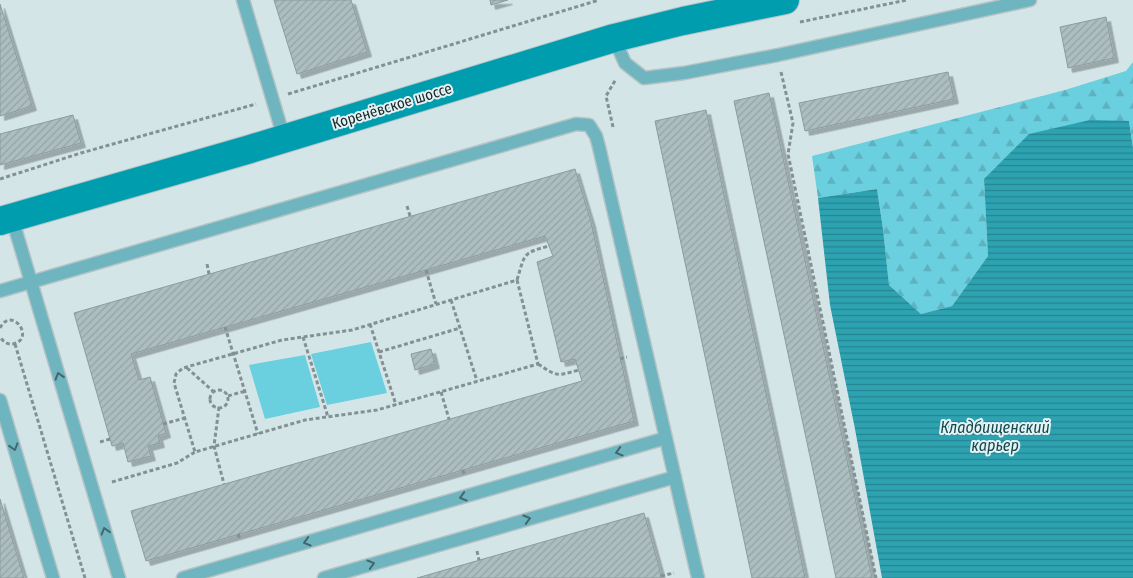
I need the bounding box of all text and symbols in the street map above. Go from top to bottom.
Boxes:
street label: Коренёвское шоссе [330,79,454,133]
one-way arrow [54,372,64,380]
water label: Кладбищенский карьер [940,418,1050,455]
one-way arrow [8,442,18,450]
one-way arrow [615,446,623,456]
one-way arrow [459,491,467,501]
one-way arrow [523,515,531,525]
one-way arrow [101,528,111,536]
one-way arrow [303,537,311,547]
one-way arrow [367,560,375,570]

